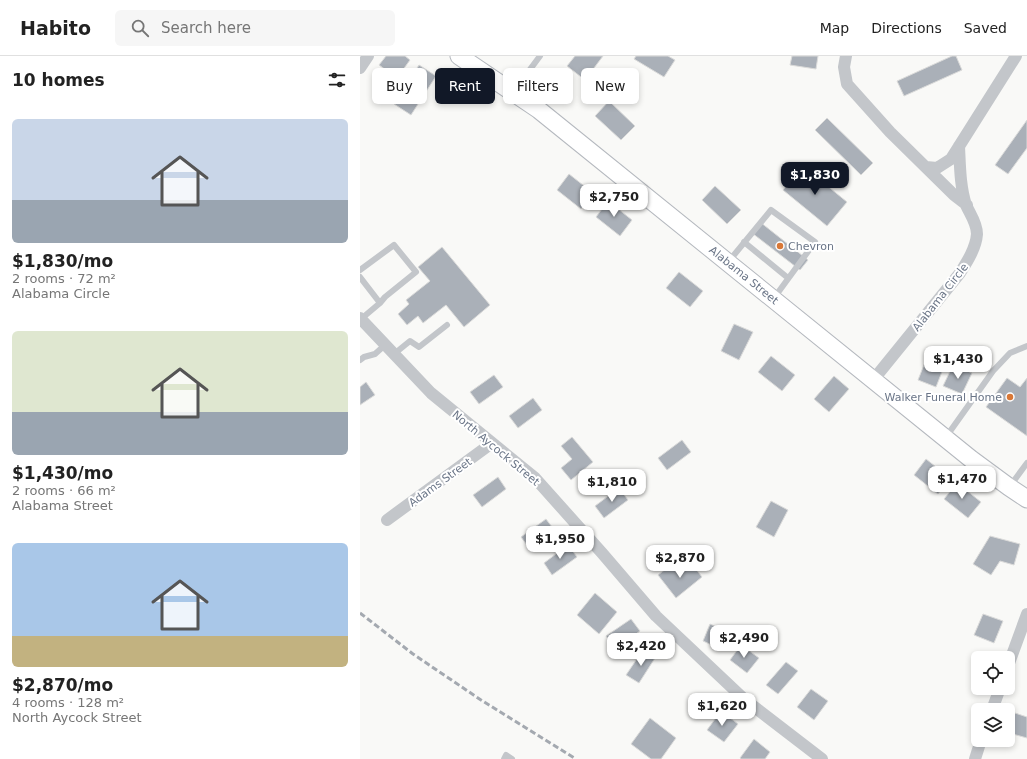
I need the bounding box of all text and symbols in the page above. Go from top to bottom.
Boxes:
search box [115,10,395,46]
text: Habito [20,17,91,39]
icon: search [129,17,151,39]
text: Search here [161,19,251,37]
text: Map [820,20,849,36]
text: Directions [871,20,942,36]
text: Saved [964,20,1007,36]
chip: Buy [372,68,427,104]
chip: Rent [435,68,495,104]
chip: Filters [503,68,573,104]
chip: New [581,68,639,104]
icon: filters [326,69,348,91]
text: 10 homes [12,70,105,90]
icon: home [144,145,216,217]
pin: $1,830 [782,162,848,196]
text: $1,830 [790,167,840,182]
pin: $2,750 [581,184,647,218]
text: $2,750 [589,189,639,204]
place label: Chevron [788,240,834,253]
marker: Chevron [775,241,785,251]
street label: Alabama Street [706,243,782,308]
text: $1,830/mo [12,251,113,271]
street label: Alabama Circle [910,260,971,334]
text: 2 rooms · 72 m² [12,271,116,286]
text: Alabama Circle [12,286,110,301]
pin: $1,430 [925,346,991,380]
text: $1,430 [933,351,983,366]
icon: home [144,357,216,429]
place label: Walker Funeral Home [885,391,1002,404]
marker: Walker Funeral Home [1005,392,1015,402]
street label: North Aycock Street [449,408,542,489]
street label: Adams Street [406,455,475,510]
text: $1,430/mo [12,463,113,483]
pin: $1,470 [929,466,995,500]
pin: $1,810 [579,469,645,503]
text: $1,470 [937,471,987,486]
text: $1,810 [587,474,637,489]
text: 2 rooms · 66 m² [12,483,116,498]
text: Alabama Street [12,498,113,513]
pin: $1,950 [527,526,593,560]
text: $1,950 [535,531,585,546]
pin: $2,870 [647,545,713,579]
text: $2,870 [655,550,705,565]
icon: home [144,569,216,641]
pin: $2,490 [711,625,777,659]
text: $2,490 [719,630,769,645]
pin: $2,420 [608,633,674,667]
text: $2,420 [616,638,666,653]
map controls [971,651,1015,747]
button: locate [971,651,1015,695]
text: $2,870/mo [12,675,113,695]
pin: $1,620 [689,693,755,727]
text: 4 rooms · 128 m² [12,695,124,710]
text: $1,620 [697,698,747,713]
button: layers [971,703,1015,747]
text: North Aycock Street [12,710,142,725]

